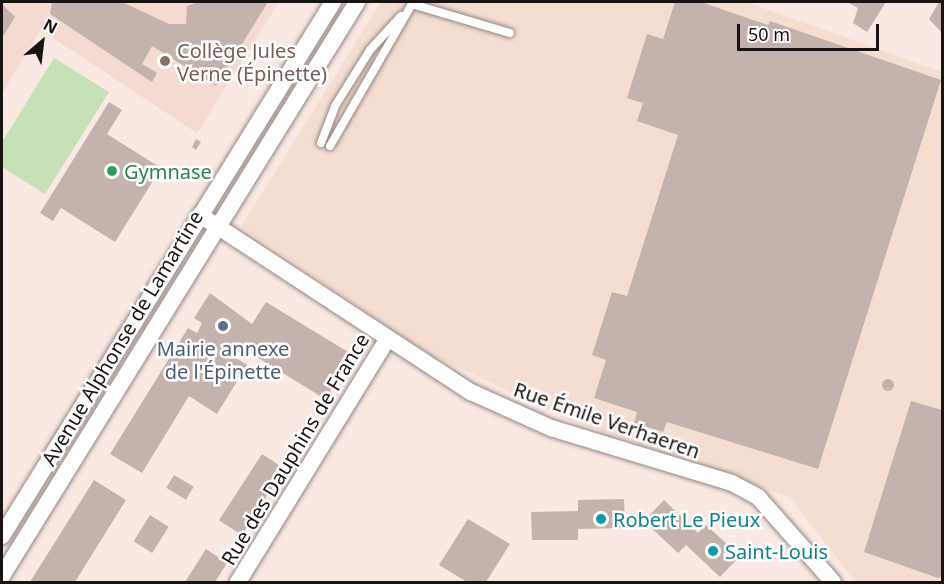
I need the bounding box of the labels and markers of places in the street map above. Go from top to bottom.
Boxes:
place label: Collège Jules Verne (Épinette) [177,38,327,85]
marker: Collège Jules Verne (Épinette) [158,54,172,68]
place label: Gymnase [124,159,212,183]
marker: Gymnase [105,164,119,178]
marker: Mairie annexe de l'Épinette [216,319,230,333]
place label: Mairie annexe de l'Épinette [157,336,289,383]
place label: Robert Le Pieux [613,507,760,531]
marker: Robert Le Pieux [594,512,608,526]
place label: Saint-Louis [725,539,828,563]
marker: Saint-Louis [706,544,720,558]

